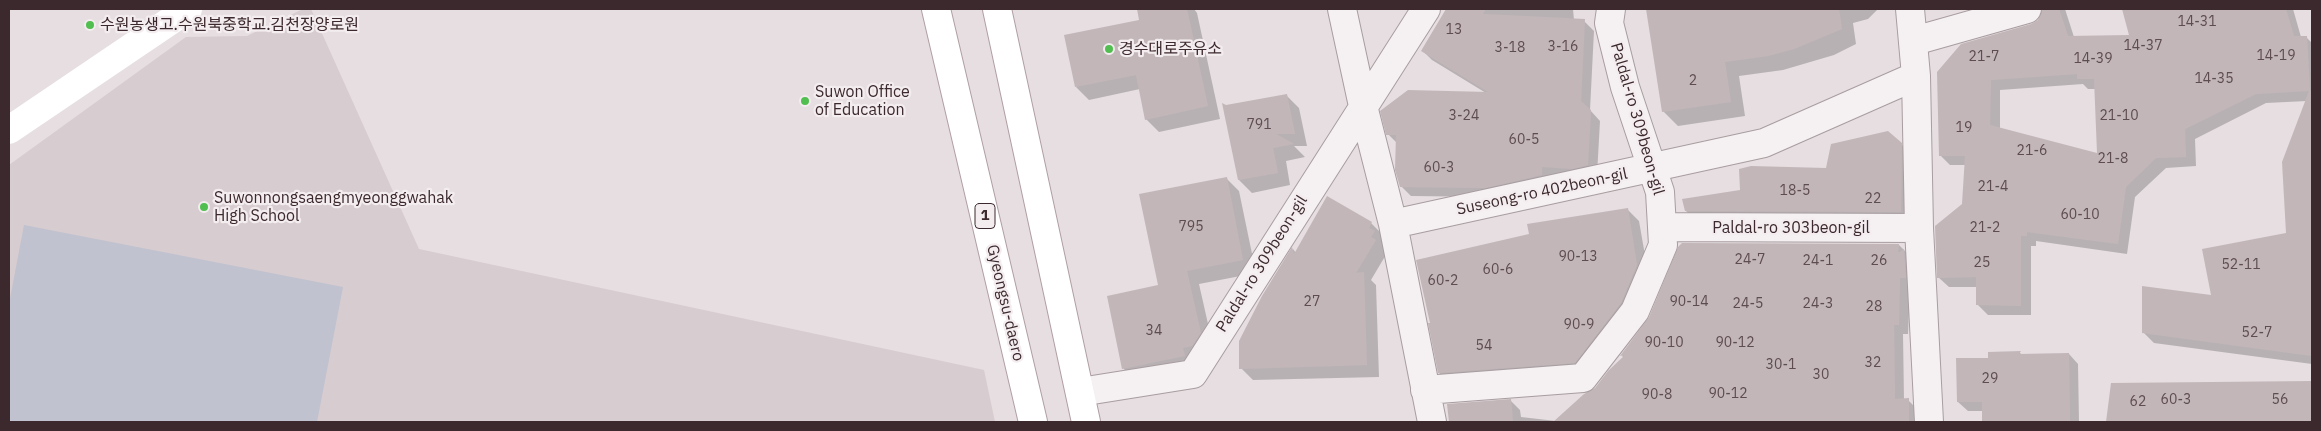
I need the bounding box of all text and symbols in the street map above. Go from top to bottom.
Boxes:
house number: 14-31 [2177,14,2217,30]
place label: 수원농생고.수원북중학교.김천장양로원 [100,15,359,35]
marker: 수원농생고.수원북중학교.김천장양로원 [84,19,96,31]
house number: 13 [1446,22,1462,38]
house number: 14-37 [2123,38,2163,54]
place label: 경수대로주유소 [1119,39,1222,59]
house number: 3-16 [1548,39,1578,55]
house number: 3-18 [1495,40,1525,56]
street label: Paldal-ro 309beon-gil [1606,41,1668,197]
marker: 경수대로주유소 [1103,43,1115,55]
house number: 14-19 [2256,48,2296,64]
house number: 21-7 [1969,49,1999,65]
house number: 14-39 [2073,51,2113,67]
house number: 14-35 [2194,71,2234,87]
house number: 2 [1689,73,1697,89]
place label: Suwon Office of Education [815,82,910,120]
marker: Suwon Office of Education [799,95,811,107]
house number: 3-24 [1449,108,1479,124]
house number: 21-10 [2099,108,2139,124]
house number: 791 [1246,117,1272,133]
house number: 19 [1956,120,1972,136]
house number: 60-5 [1509,132,1539,148]
house number: 21-6 [2017,143,2047,159]
house number: 21-8 [2098,151,2128,167]
house number: 60-3 [1424,160,1454,176]
street label: Suseong-ro 402beon-gil [1455,164,1629,220]
house number: 21-4 [1978,179,2008,195]
house number: 18-5 [1780,183,1810,199]
place label: Suwonnongsaengmyeonggwahak High School [214,188,453,226]
house number: 22 [1865,191,1881,207]
street label: Paldal-ro 309beon-gil [1212,192,1312,336]
marker: Suwonnongsaengmyeonggwahak High School [198,201,210,213]
road number: 1 [975,204,995,228]
house number: 60-10 [2060,207,2100,223]
street label: Paldal-ro 303beon-gil [1712,218,1870,238]
house number: 795 [1178,219,1204,235]
house number: 21-2 [1970,220,2000,236]
street label: Gyeongsu-daero [982,243,1028,363]
house number: 90-13 [1558,249,1598,265]
house number: 24-7 [1735,252,1765,268]
house number: 24-1 [1803,253,1833,269]
house number: 26 [1871,253,1887,269]
house number: 25 [1974,255,1990,271]
house number: 52-11 [2221,257,2261,273]
house number: 60-6 [1483,262,1513,278]
house number: 60-2 [1428,273,1458,289]
house number: 27 [1304,294,1320,310]
house number: 90-14 [1669,294,1709,310]
house number: 24-5 [1733,296,1763,312]
house number: 24-3 [1803,296,1833,312]
house number: 28 [1866,299,1882,315]
house number: 90-9 [1564,317,1594,333]
house number: 34 [1146,323,1162,339]
house number: 52-7 [2242,325,2272,341]
house number: 90-10 [1644,335,1684,351]
house number: 90-12 [1715,335,1755,351]
house number: 54 [1476,338,1492,354]
house number: 32 [1865,355,1881,371]
house number: 30-1 [1766,357,1796,373]
house number: 30 [1813,367,1829,383]
house number: 29 [1982,371,1998,387]
house number: 90-12 [1708,386,1748,402]
house number: 90-8 [1642,387,1672,403]
house number: 60-3 [2161,392,2191,408]
house number: 56 [2272,392,2288,408]
house number: 62 [2130,394,2146,410]

